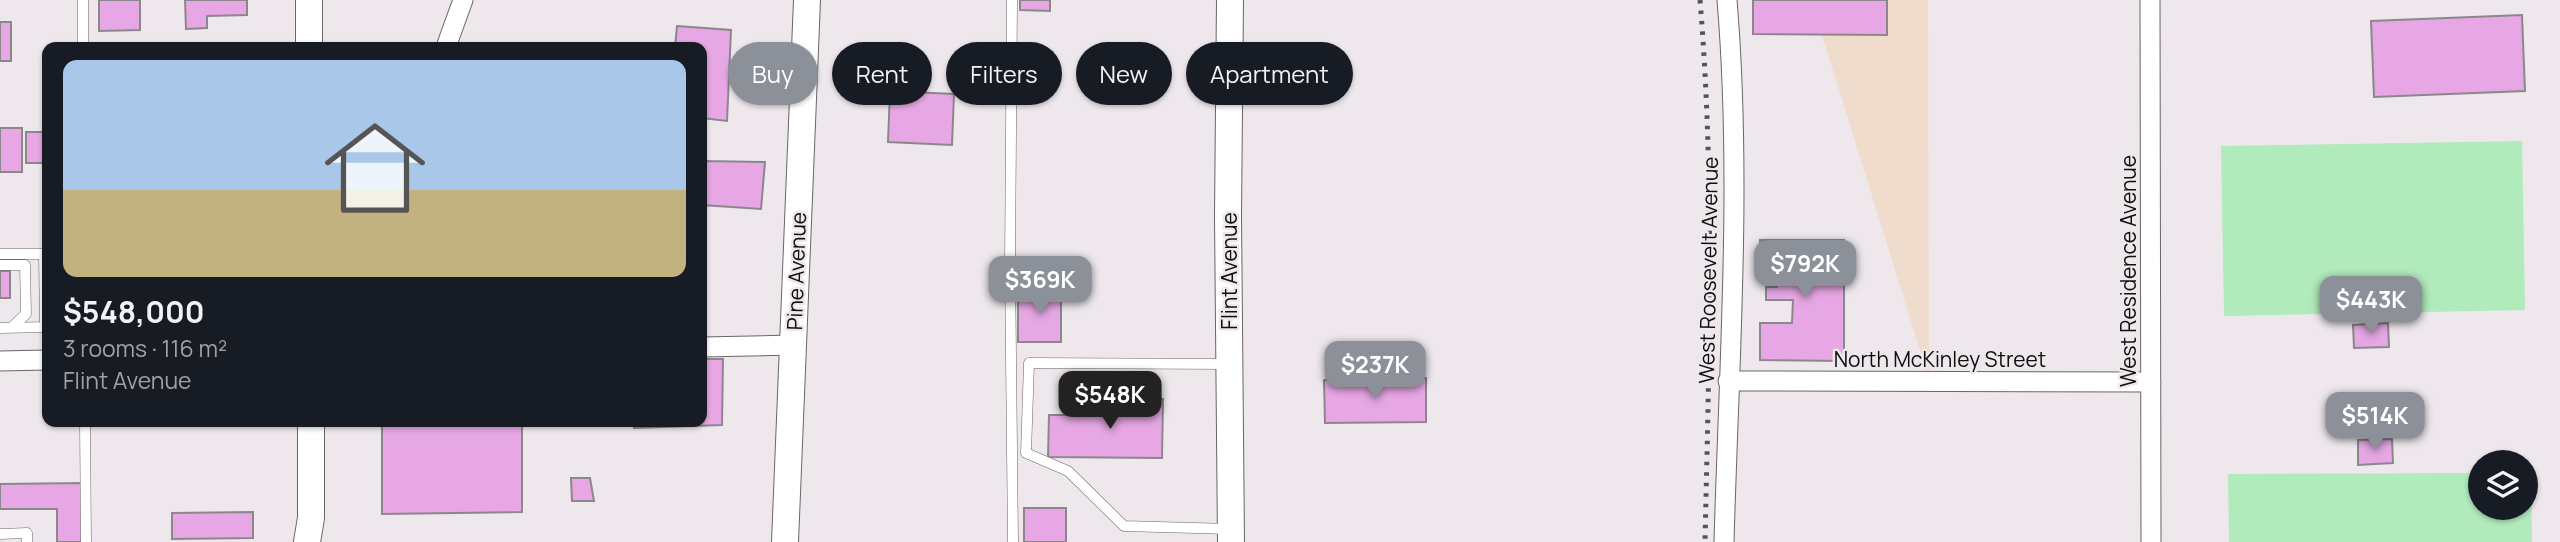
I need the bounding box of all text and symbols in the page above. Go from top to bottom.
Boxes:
chip: Buy [728,42,818,105]
chip: Rent [832,42,932,105]
chip: Filters [946,42,1062,105]
chip: New [1076,42,1172,105]
chip: Apartment [1186,42,1353,105]
icon: home [312,105,438,231]
street label: West Residence Avenue [2114,155,2142,387]
street label: West Roosevelt Avenue [1692,156,1724,384]
street label: Pine Avenue [780,211,812,331]
street label: Flint Avenue [1215,212,1243,330]
pin: $792K [1756,240,1854,300]
text: $792K [1770,247,1840,279]
pin: $369K [991,256,1089,316]
text: $369K [1005,263,1075,295]
pin: $443K [2322,276,2420,336]
text: $443K [2336,283,2406,315]
text: $548,000 [63,291,204,332]
text: 3 rooms · 116 m² [63,332,227,364]
pin: $237K [1326,342,1424,401]
street label: North McKinley Street [1834,345,2046,373]
text: $237K [1341,348,1409,380]
text: Flint Avenue [63,364,192,396]
pin: $548K [1061,372,1159,431]
text: $548K [1075,378,1145,410]
pin: $514K [2326,392,2424,452]
text: $514K [2342,399,2408,431]
map controls [2468,450,2538,520]
button: layers [2468,450,2538,520]

